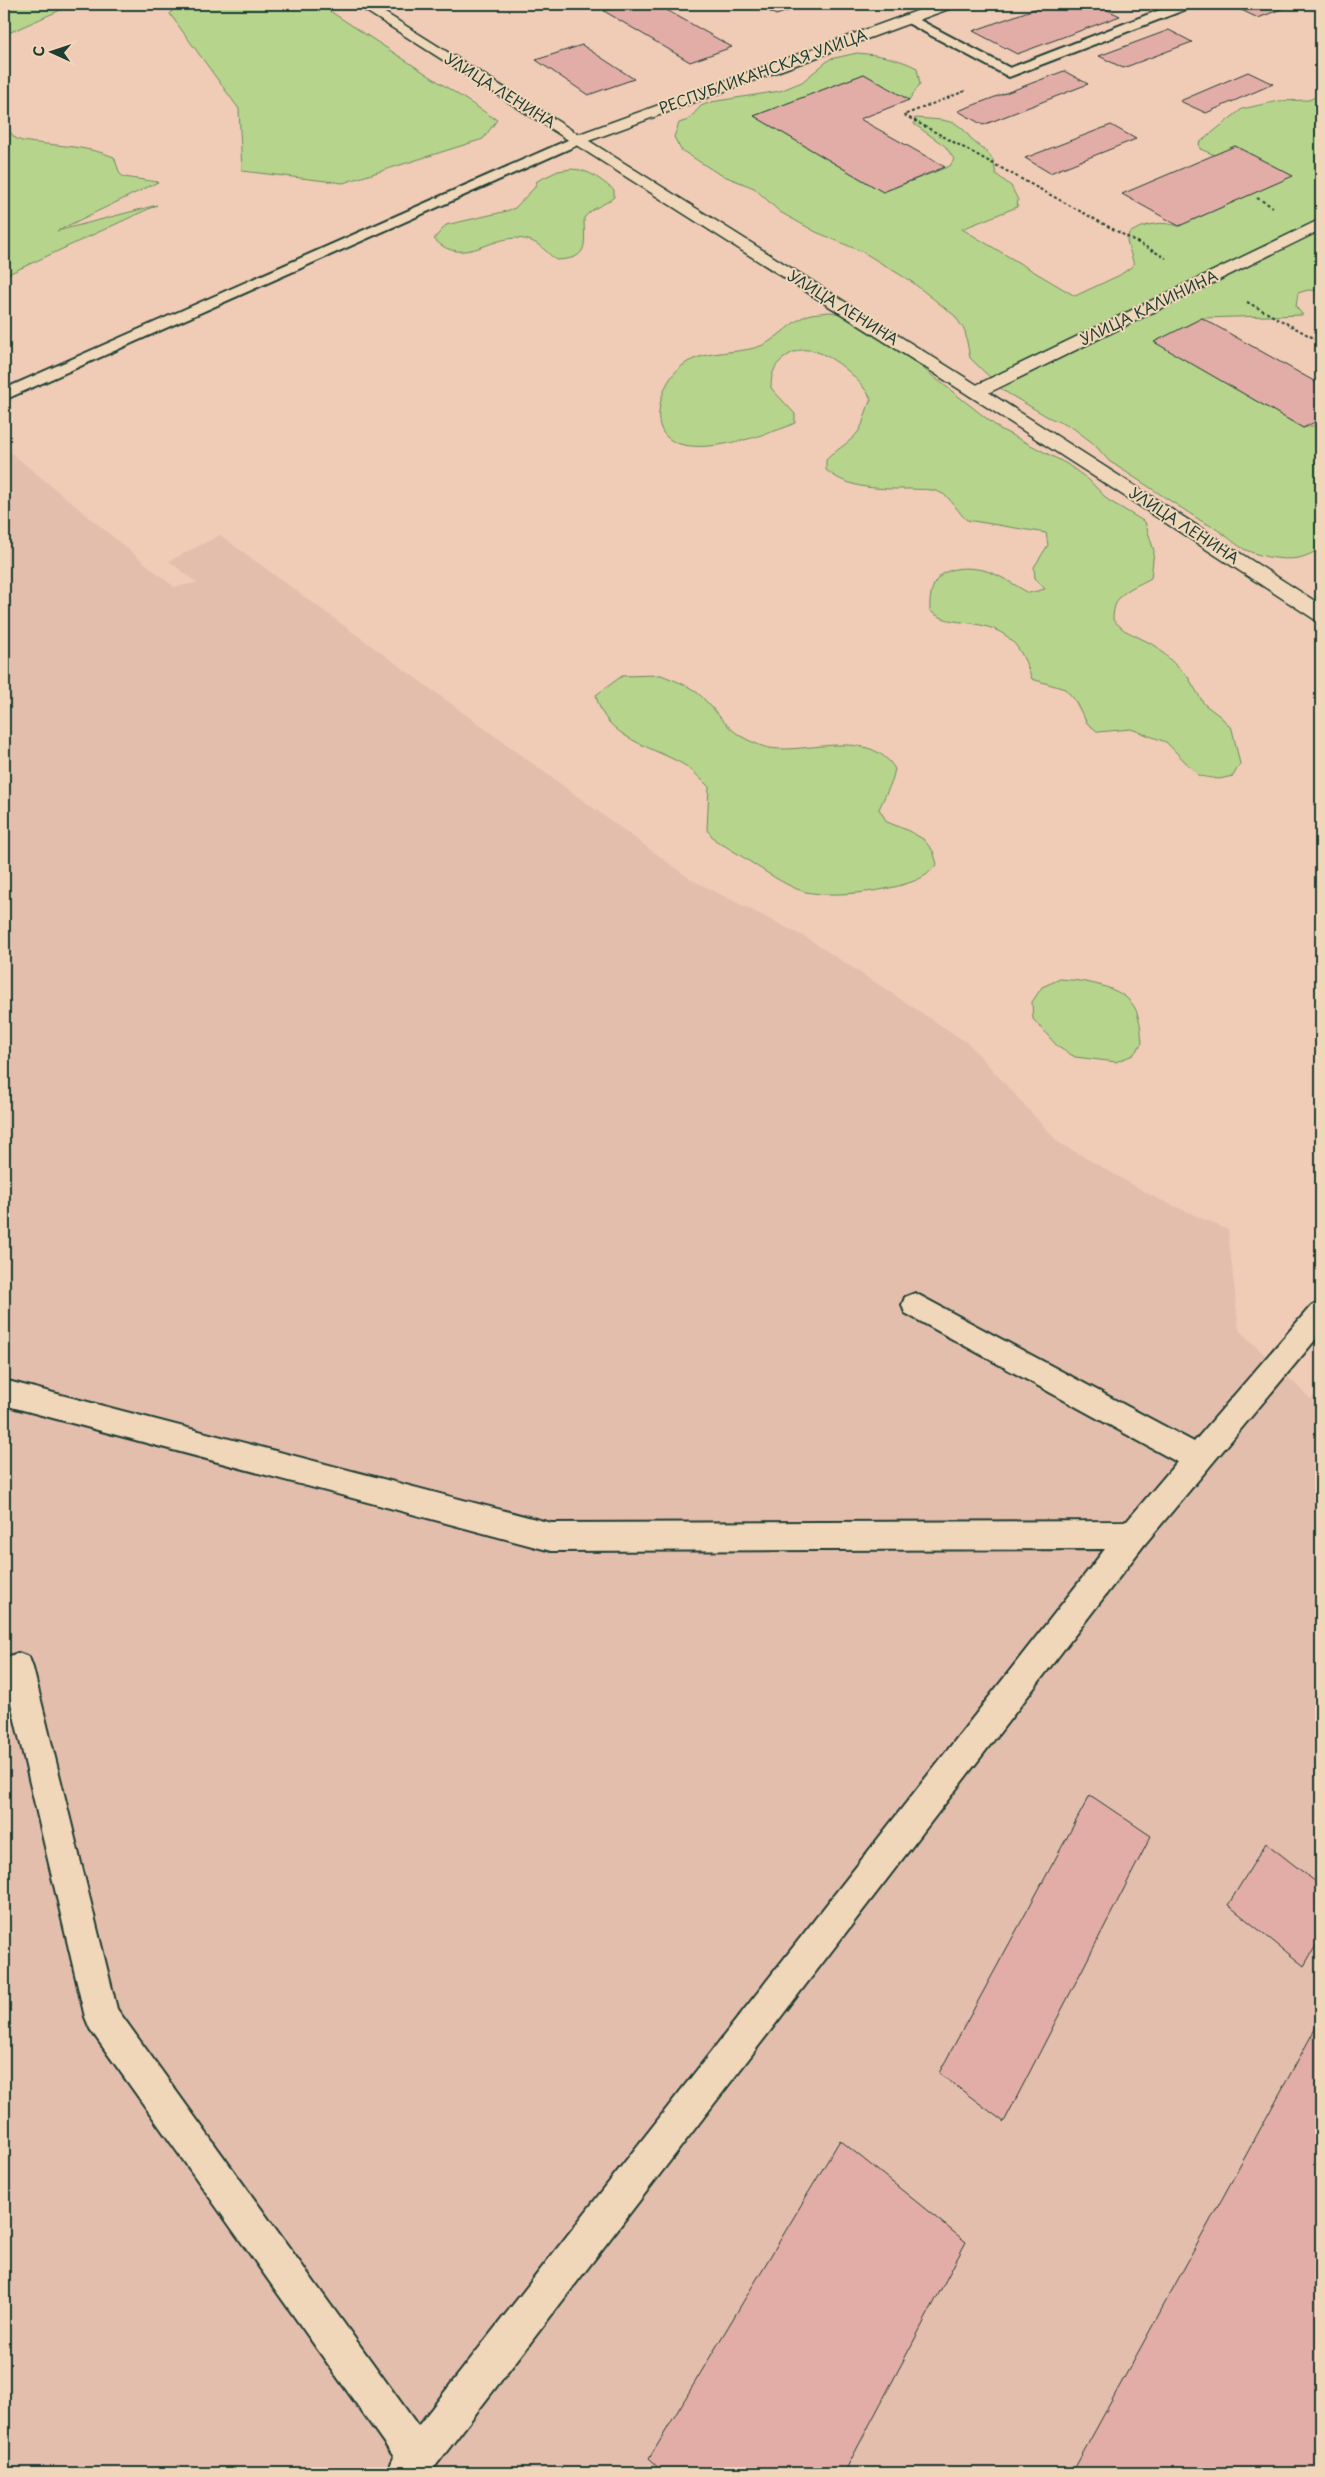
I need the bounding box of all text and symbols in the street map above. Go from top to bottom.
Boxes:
street label: РЕСПУБЛИКАНСКАЯ УЛИЦА [655,22,870,119]
north arrow [28,28,78,78]
text: С [28,45,49,57]
street label: УЛИЦА ЛЕНИНА [441,46,561,133]
street label: УЛИЦА ЛЕНИНА [784,263,904,350]
street label: УЛИЦА КАЛИНИНА [1075,263,1221,350]
street label: УЛИЦА ЛЕНИНА [1125,481,1244,569]

